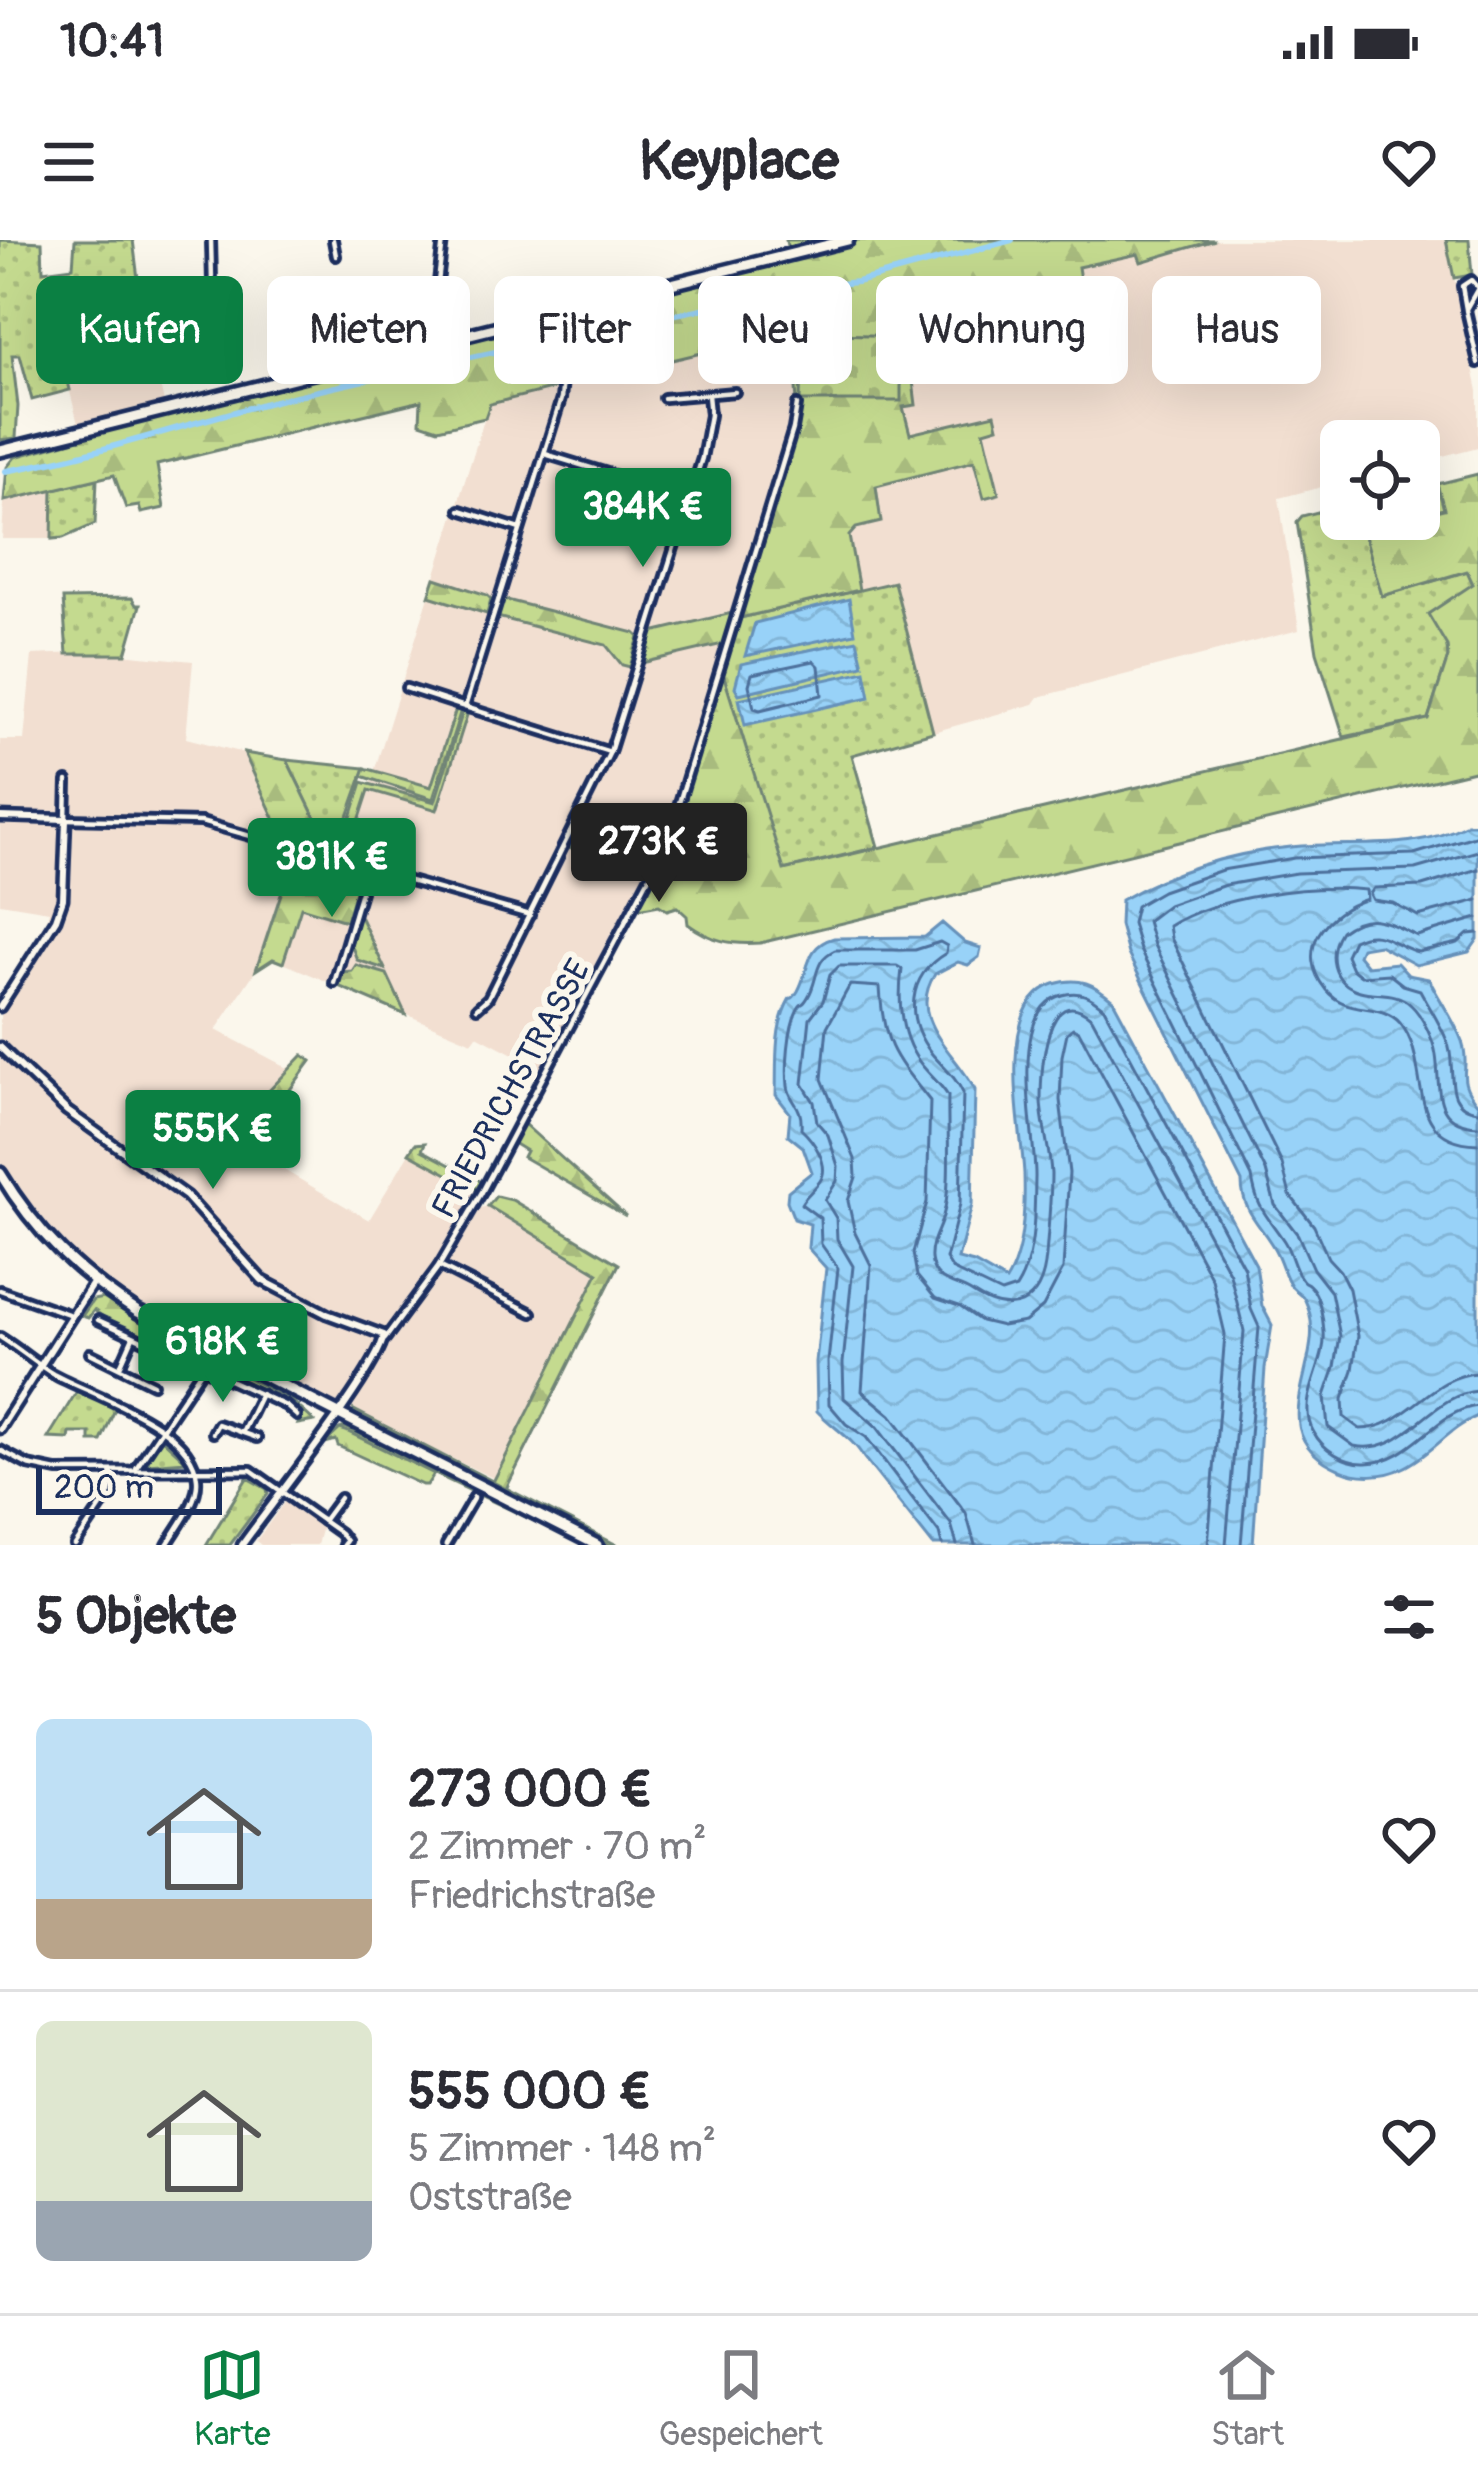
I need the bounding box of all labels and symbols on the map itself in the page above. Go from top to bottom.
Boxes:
pin: 384K € [545,468,741,570]
pin: 273K € [561,803,757,905]
pin: 381K € [234,818,430,920]
street label: FRIEDRICHSTRASSE [423,952,599,1225]
pin: 555K € [115,1090,311,1192]
pin: 618K € [125,1303,321,1405]
scale bar [36,1461,222,1514]

